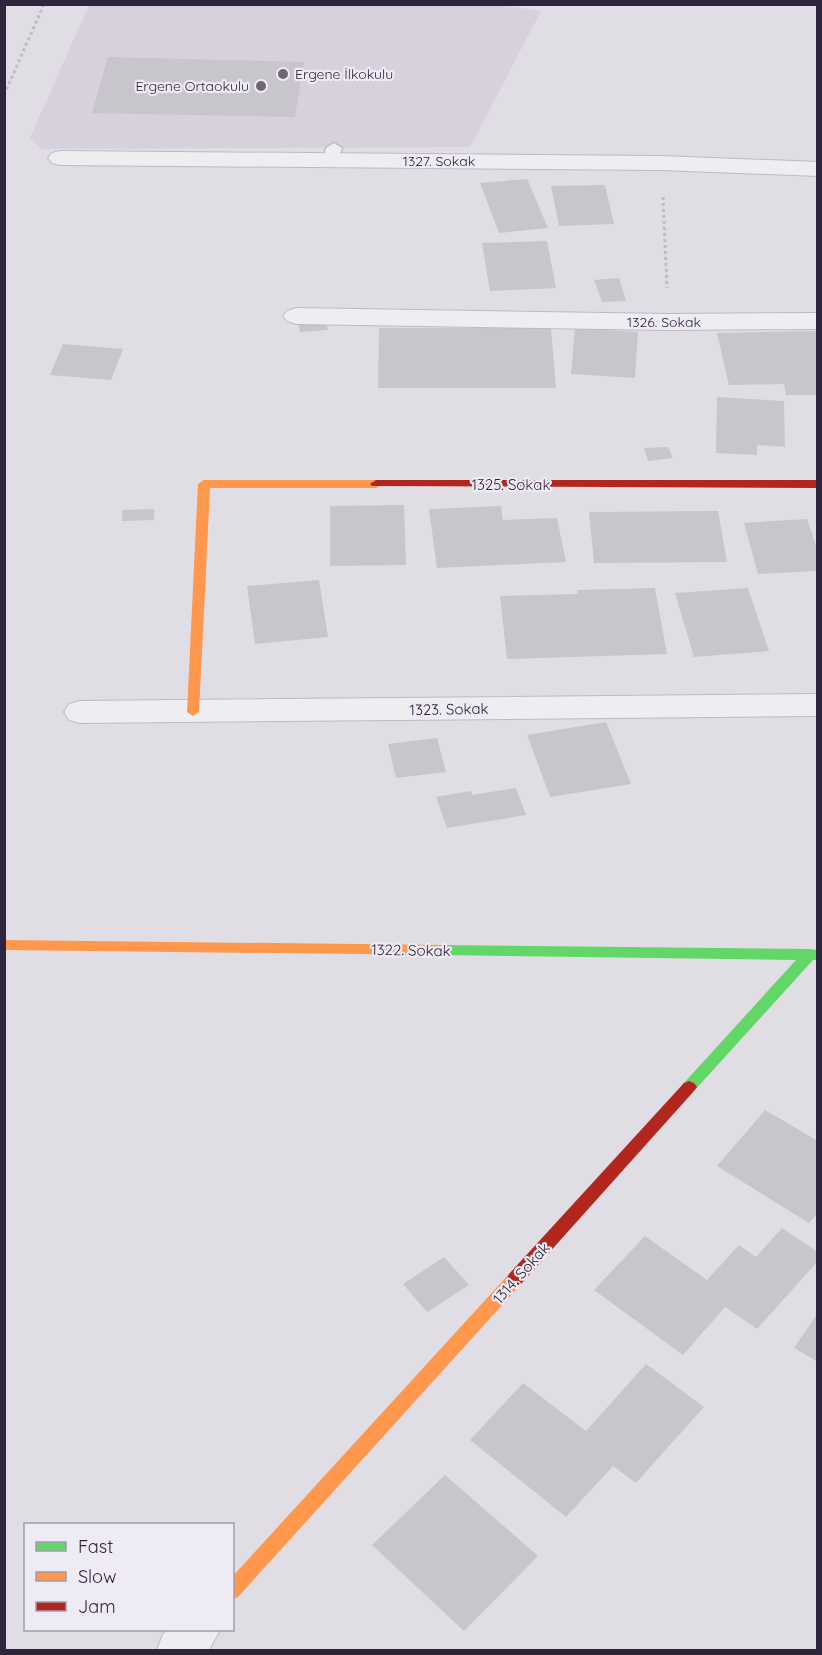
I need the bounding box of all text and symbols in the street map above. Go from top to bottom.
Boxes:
place label: Ergene İlkokulu [295,65,393,83]
marker: Ergene İlkokulu [276,67,290,81]
place label: Ergene Ortaokulu [135,77,249,95]
marker: Ergene Ortaokulu [254,79,268,93]
street label: 1327. Sokak [403,152,475,170]
street label: 1326. Sokak [627,313,701,331]
street label: 1325. Sokak [472,475,550,494]
street label: 1323. Sokak [409,699,489,719]
street label: 1322. Sokak [371,940,451,960]
street label: 1314. Sokak [489,1238,553,1308]
legend [24,1523,234,1631]
text: Fast [78,1535,113,1558]
text: Slow [78,1565,116,1588]
text: Jam [78,1595,116,1618]

